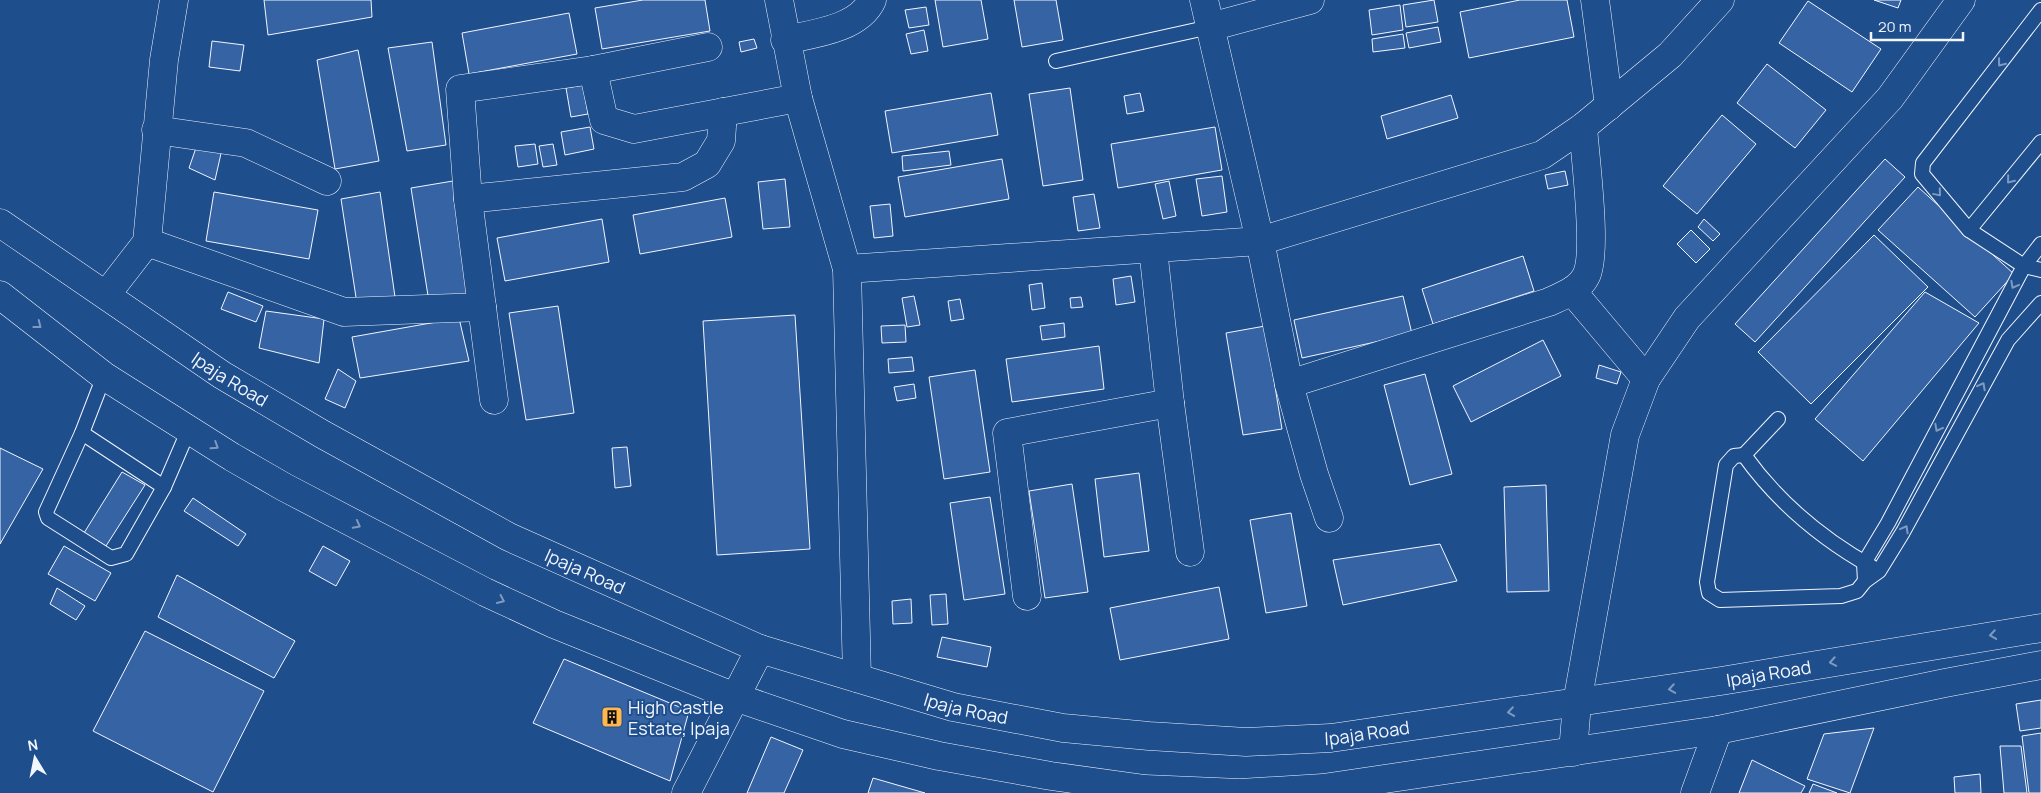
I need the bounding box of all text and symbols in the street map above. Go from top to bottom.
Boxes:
scale bar [1871,10,1964,42]
text: 20 m [1878,16,1911,37]
one-way arrow [1997,57,2006,66]
one-way arrow [2007,174,2016,183]
one-way arrow [1932,187,1941,196]
one-way arrow [2010,279,2020,288]
one-way arrow [32,319,41,327]
street label: Ipaja Road [187,346,273,412]
one-way arrow [1976,383,1986,392]
one-way arrow [1934,423,1944,432]
one-way arrow [210,440,219,449]
one-way arrow [352,519,361,529]
one-way arrow [1898,526,1908,535]
street label: Ipaja Road [541,543,629,599]
one-way arrow [496,594,505,604]
one-way arrow [1988,630,1997,640]
street label: Ipaja Road [1724,654,1813,692]
one-way arrow [1828,657,1837,667]
one-way arrow [1668,683,1677,693]
street label: Ipaja Road [921,687,1010,729]
place label: High Castle Estate, Ipaja [628,695,730,740]
building icon: High Castle Estate, Ipaja [600,705,624,729]
one-way arrow [1507,707,1516,717]
street label: Ipaja Road [1324,715,1411,750]
north arrow [10,733,60,783]
text: N [26,734,39,755]

